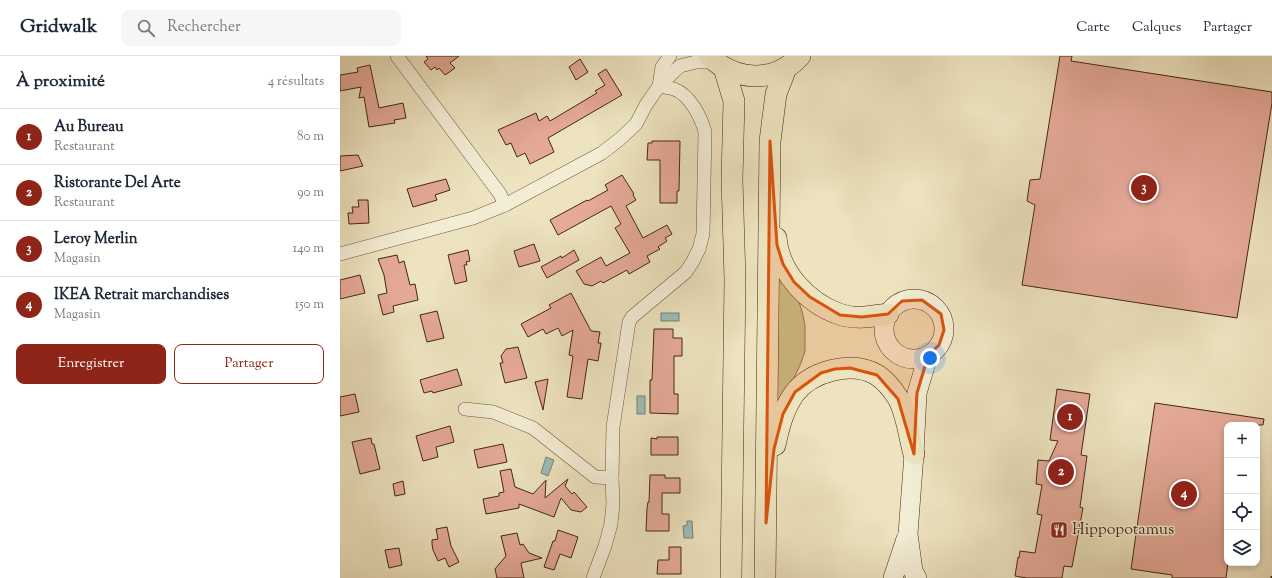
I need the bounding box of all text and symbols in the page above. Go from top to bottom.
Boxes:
search box [121,10,401,46]
text: Gridwalk [20,14,97,41]
icon: search [135,17,157,39]
text: Rechercher [167,17,241,38]
text: Carte [1076,18,1110,38]
text: Calques [1132,18,1181,38]
text: Partager [1203,18,1252,38]
text: À proximité [16,70,105,94]
text: 4 résultats [268,73,324,91]
text: Au Bureau [54,117,124,138]
text: 1 [27,128,31,146]
text: 80 m [297,128,324,146]
text: Restaurant [54,138,115,156]
text: Ristorante Del Arte [54,173,181,194]
pin: 3 [1131,173,1157,203]
text: 2 [26,184,32,202]
text: 90 m [297,184,324,202]
text: Restaurant [54,194,115,212]
text: Leroy Merlin [54,229,138,250]
text: 3 [26,240,32,258]
text: 140 m [293,240,324,258]
text: Magasin [54,250,101,268]
text: IKEA Retrait marchandises [54,285,229,306]
text: 4 [26,296,32,314]
text: 150 m [295,296,324,314]
text: Magasin [54,306,101,324]
button: Enregistrer [16,344,166,384]
button: Partager [174,344,324,384]
your location [920,348,940,368]
pin: 1 [1057,402,1083,432]
map controls [1224,422,1260,566]
button: + [1224,422,1260,458]
pin: 2 [1048,457,1074,487]
button: − [1224,458,1260,494]
pin: 4 [1171,479,1197,509]
button: locate [1224,494,1260,530]
place label: Hippopotamus [1072,519,1174,542]
restaurant icon: Hippopotamus [1049,520,1069,540]
button: layers [1224,530,1260,566]

